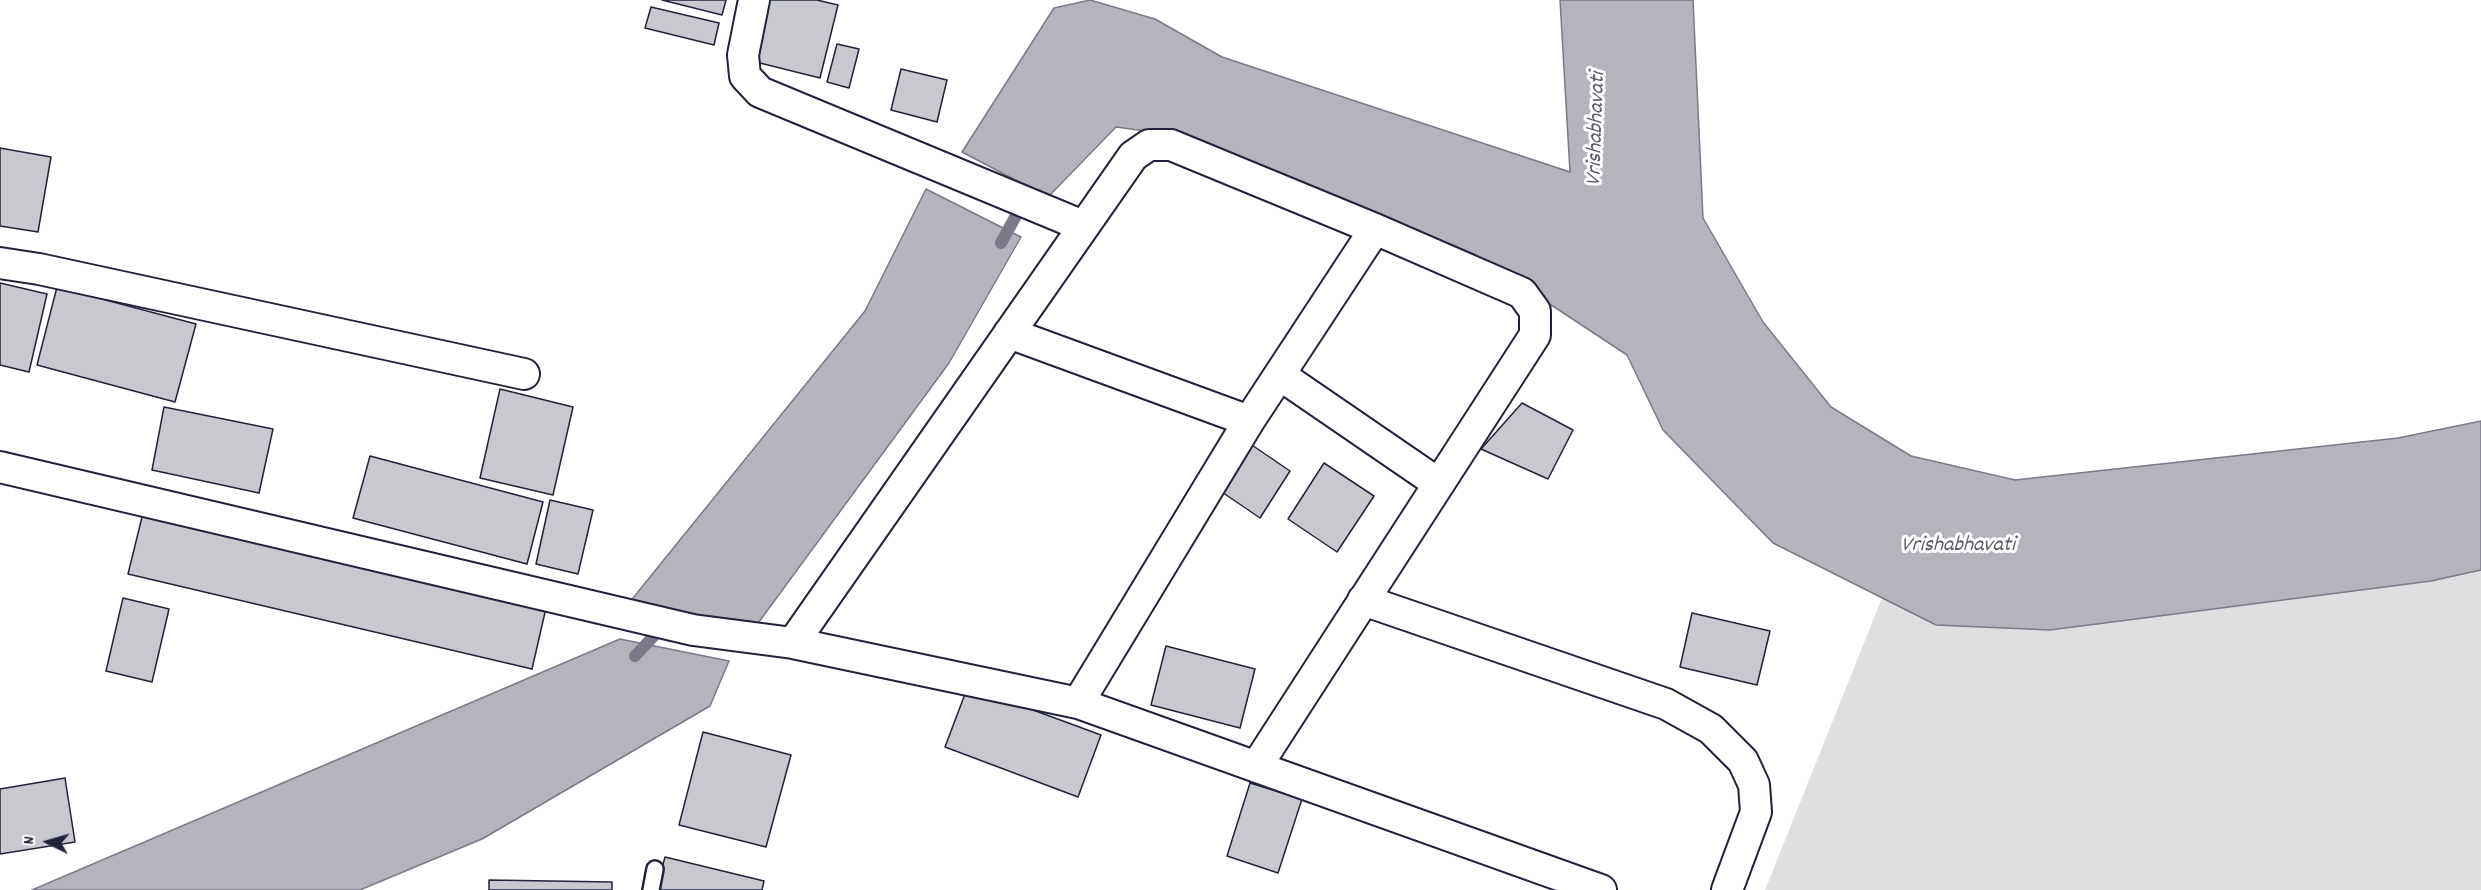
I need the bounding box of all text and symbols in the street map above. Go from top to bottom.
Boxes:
water label: Vrishabhavati [1583,72,1613,186]
water label: Vrishabhavati [1901,534,2015,560]
north arrow [18,812,78,872]
text: N [18,835,41,845]

